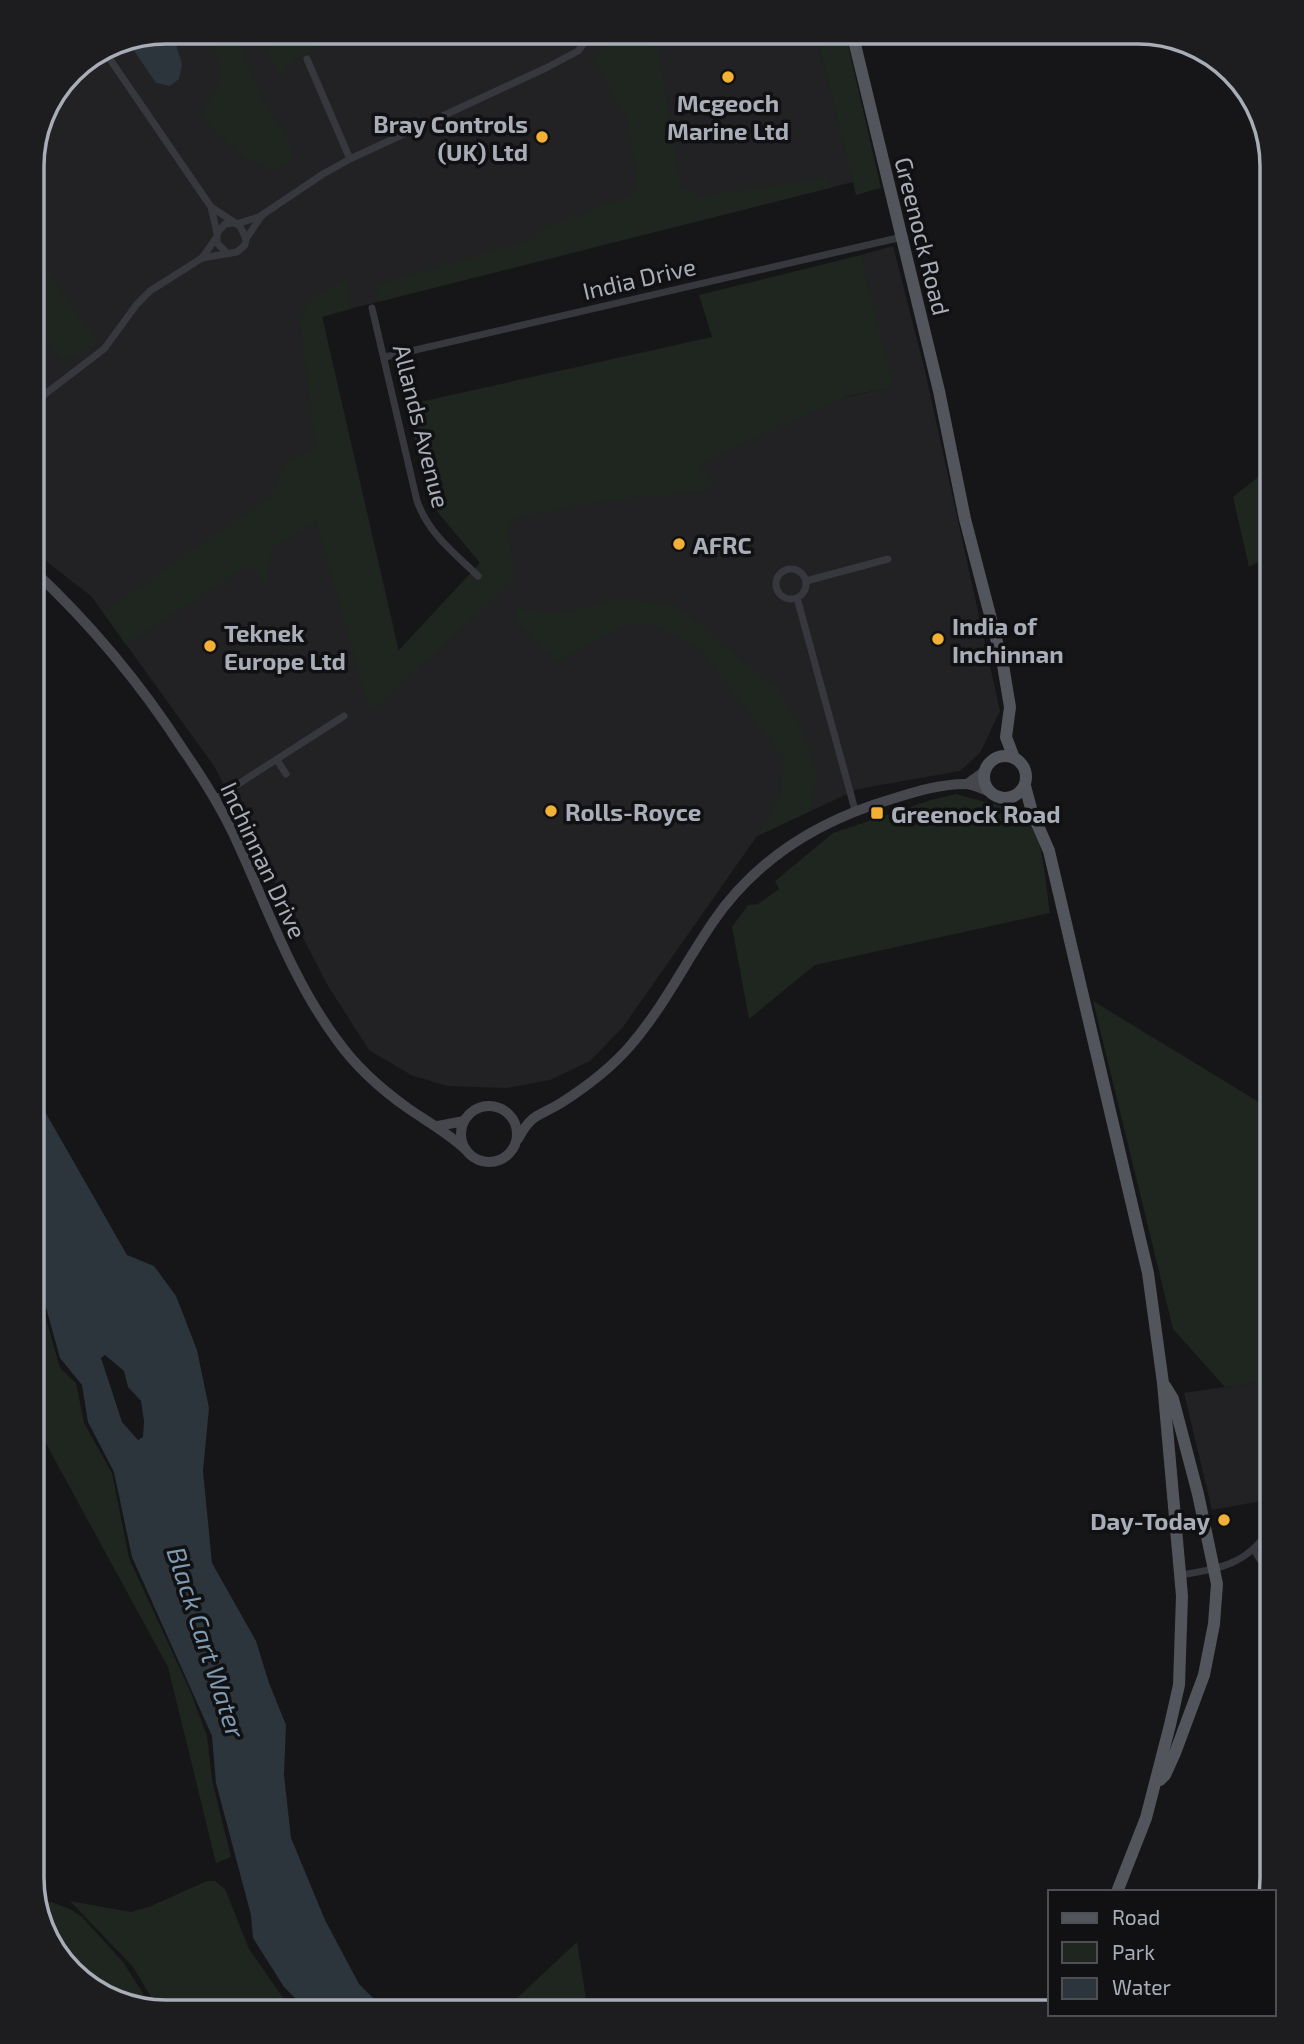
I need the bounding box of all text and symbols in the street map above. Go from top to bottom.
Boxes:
marker: Mcgeoch Marine Ltd [720,69,736,85]
place label: Mcgeoch Marine Ltd [667,88,789,145]
place label: Bray Controls (UK) Ltd [373,109,528,166]
marker: Bray Controls (UK) Ltd [534,129,550,145]
street label: Greenock Road [889,154,957,318]
street label: India Drive [579,251,699,305]
street label: Allands Avenue [388,341,456,511]
place label: AFRC [693,530,752,559]
marker: AFRC [671,536,687,552]
place label: India of Inchinnan [952,611,1064,668]
place label: Teknek Europe Ltd [224,618,346,675]
marker: India of Inchinnan [930,631,946,647]
marker: Teknek Europe Ltd [202,638,218,654]
street label: Inchinnan Drive [215,777,313,943]
place label: Rolls-Royce [565,797,701,826]
place label: Greenock Road [891,799,1061,828]
marker: Rolls-Royce [543,803,559,819]
marker: Greenock Road [869,805,885,821]
place label: Day-Today [1090,1506,1210,1535]
marker: Day-Today [1216,1512,1232,1528]
water label: Black Cart Water [162,1543,253,1742]
legend [1048,1890,1276,2016]
text: Road [1112,1904,1160,1929]
text: Park [1112,1939,1155,1964]
text: Water [1112,1974,1171,1999]

